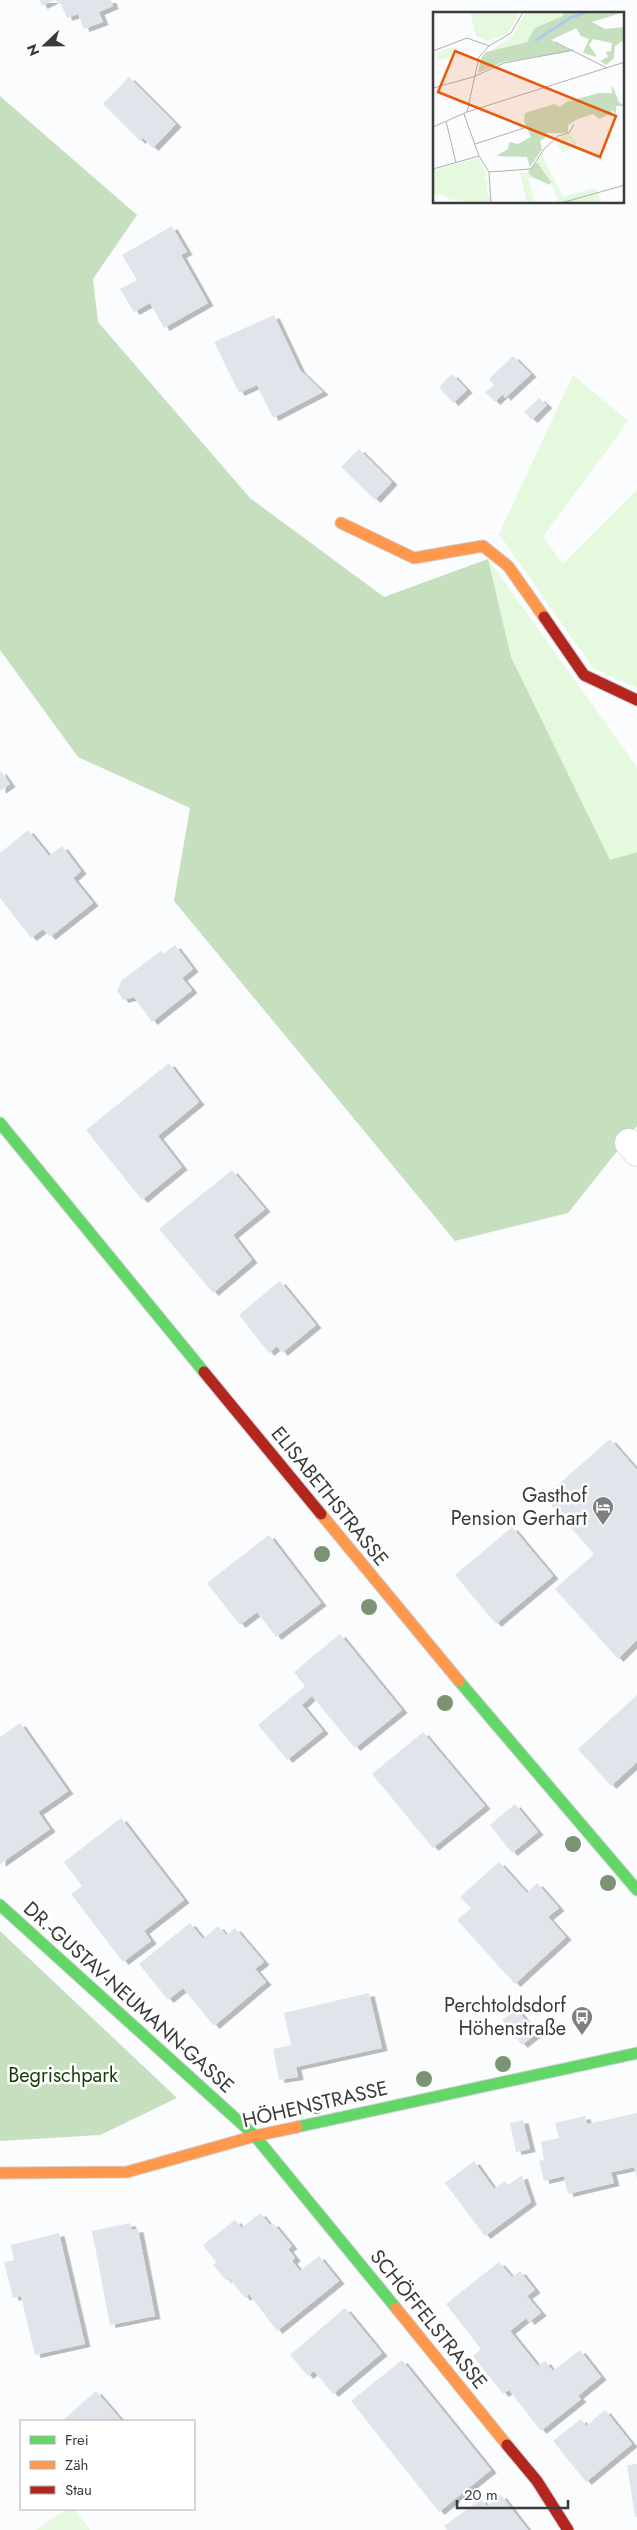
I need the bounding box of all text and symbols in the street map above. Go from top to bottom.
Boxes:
inset map [433,12,624,204]
north arrow [20,20,70,70]
text: N [22,41,44,59]
street label: ELISABETHSTRASSE [264,1420,395,1572]
place label: Gasthof Pension Gerhart [451,1481,588,1533]
hotel icon: Gasthof Pension Gerhart [591,1495,615,1526]
street label: DR.-GUSTAV-NEUMANN-GASSE [17,1895,240,2100]
place label: Perchtoldsdorf Höhenstraße [444,1991,567,2043]
bus stop icon: Perchtoldsdorf Höhenstraße [570,2005,594,2036]
park label: Begrischpark [8,2061,118,2090]
street label: HÖHENSTRASSE [240,2074,391,2135]
street label: SCHÖFFELSTRASSE [363,2243,494,2395]
legend [20,2420,195,2510]
text: Frei [65,2429,89,2451]
text: Zäh [65,2454,88,2476]
scale bar [457,2478,568,2510]
text: Stau [65,2479,92,2501]
text: 20 m [464,2484,498,2506]

